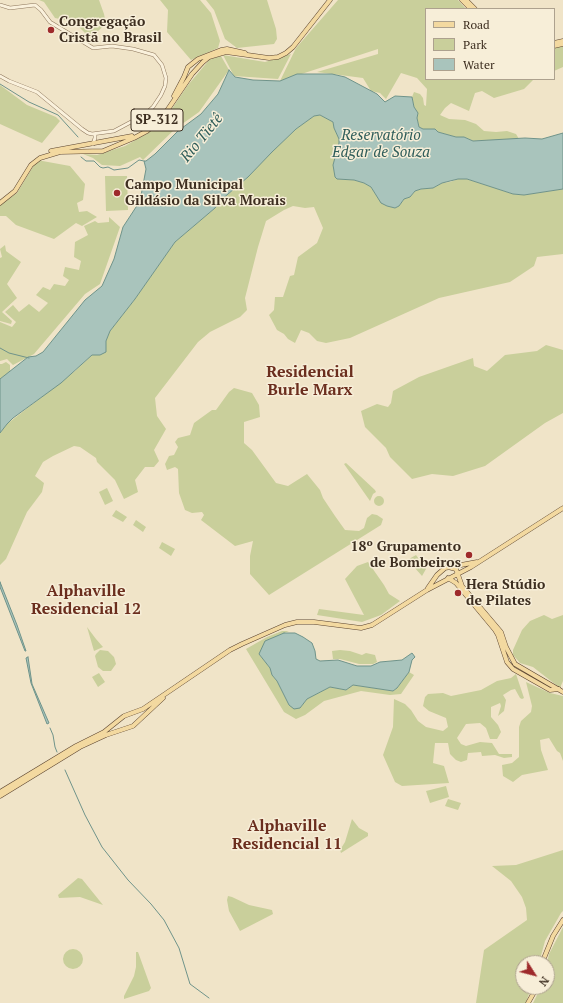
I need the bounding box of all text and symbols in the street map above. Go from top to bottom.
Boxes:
legend [425,8,555,80]
place label: Congregação Cristã no Brasil [59,14,162,46]
text: Road [463,17,490,32]
marker: Congregação Cristã no Brasil [46,25,56,35]
text: Park [463,37,487,52]
text: Water [463,57,495,72]
road number: SP-312 [131,109,183,131]
water label: Rio Tietê [177,110,227,166]
water label: Reservatório Edgar de Souza [332,127,430,162]
place label: Campo Municipal Gildásio da Silva Morais [125,177,286,210]
marker: Campo Municipal Gildásio da Silva Morais [112,188,122,198]
district label: Residencial Burle Marx [266,362,354,400]
place label: 18º Grupamento de Bombeiros [351,539,461,572]
marker: 18º Grupamento de Bombeiros [464,550,474,560]
place label: Hera Stúdio de Pilates [466,577,545,610]
district label: Alphaville Residencial 12 [31,581,141,619]
marker: Hera Stúdio de Pilates [453,588,463,598]
district label: Alphaville Residencial 11 [232,816,342,854]
north arrow [515,955,555,995]
text: N [536,974,552,989]

